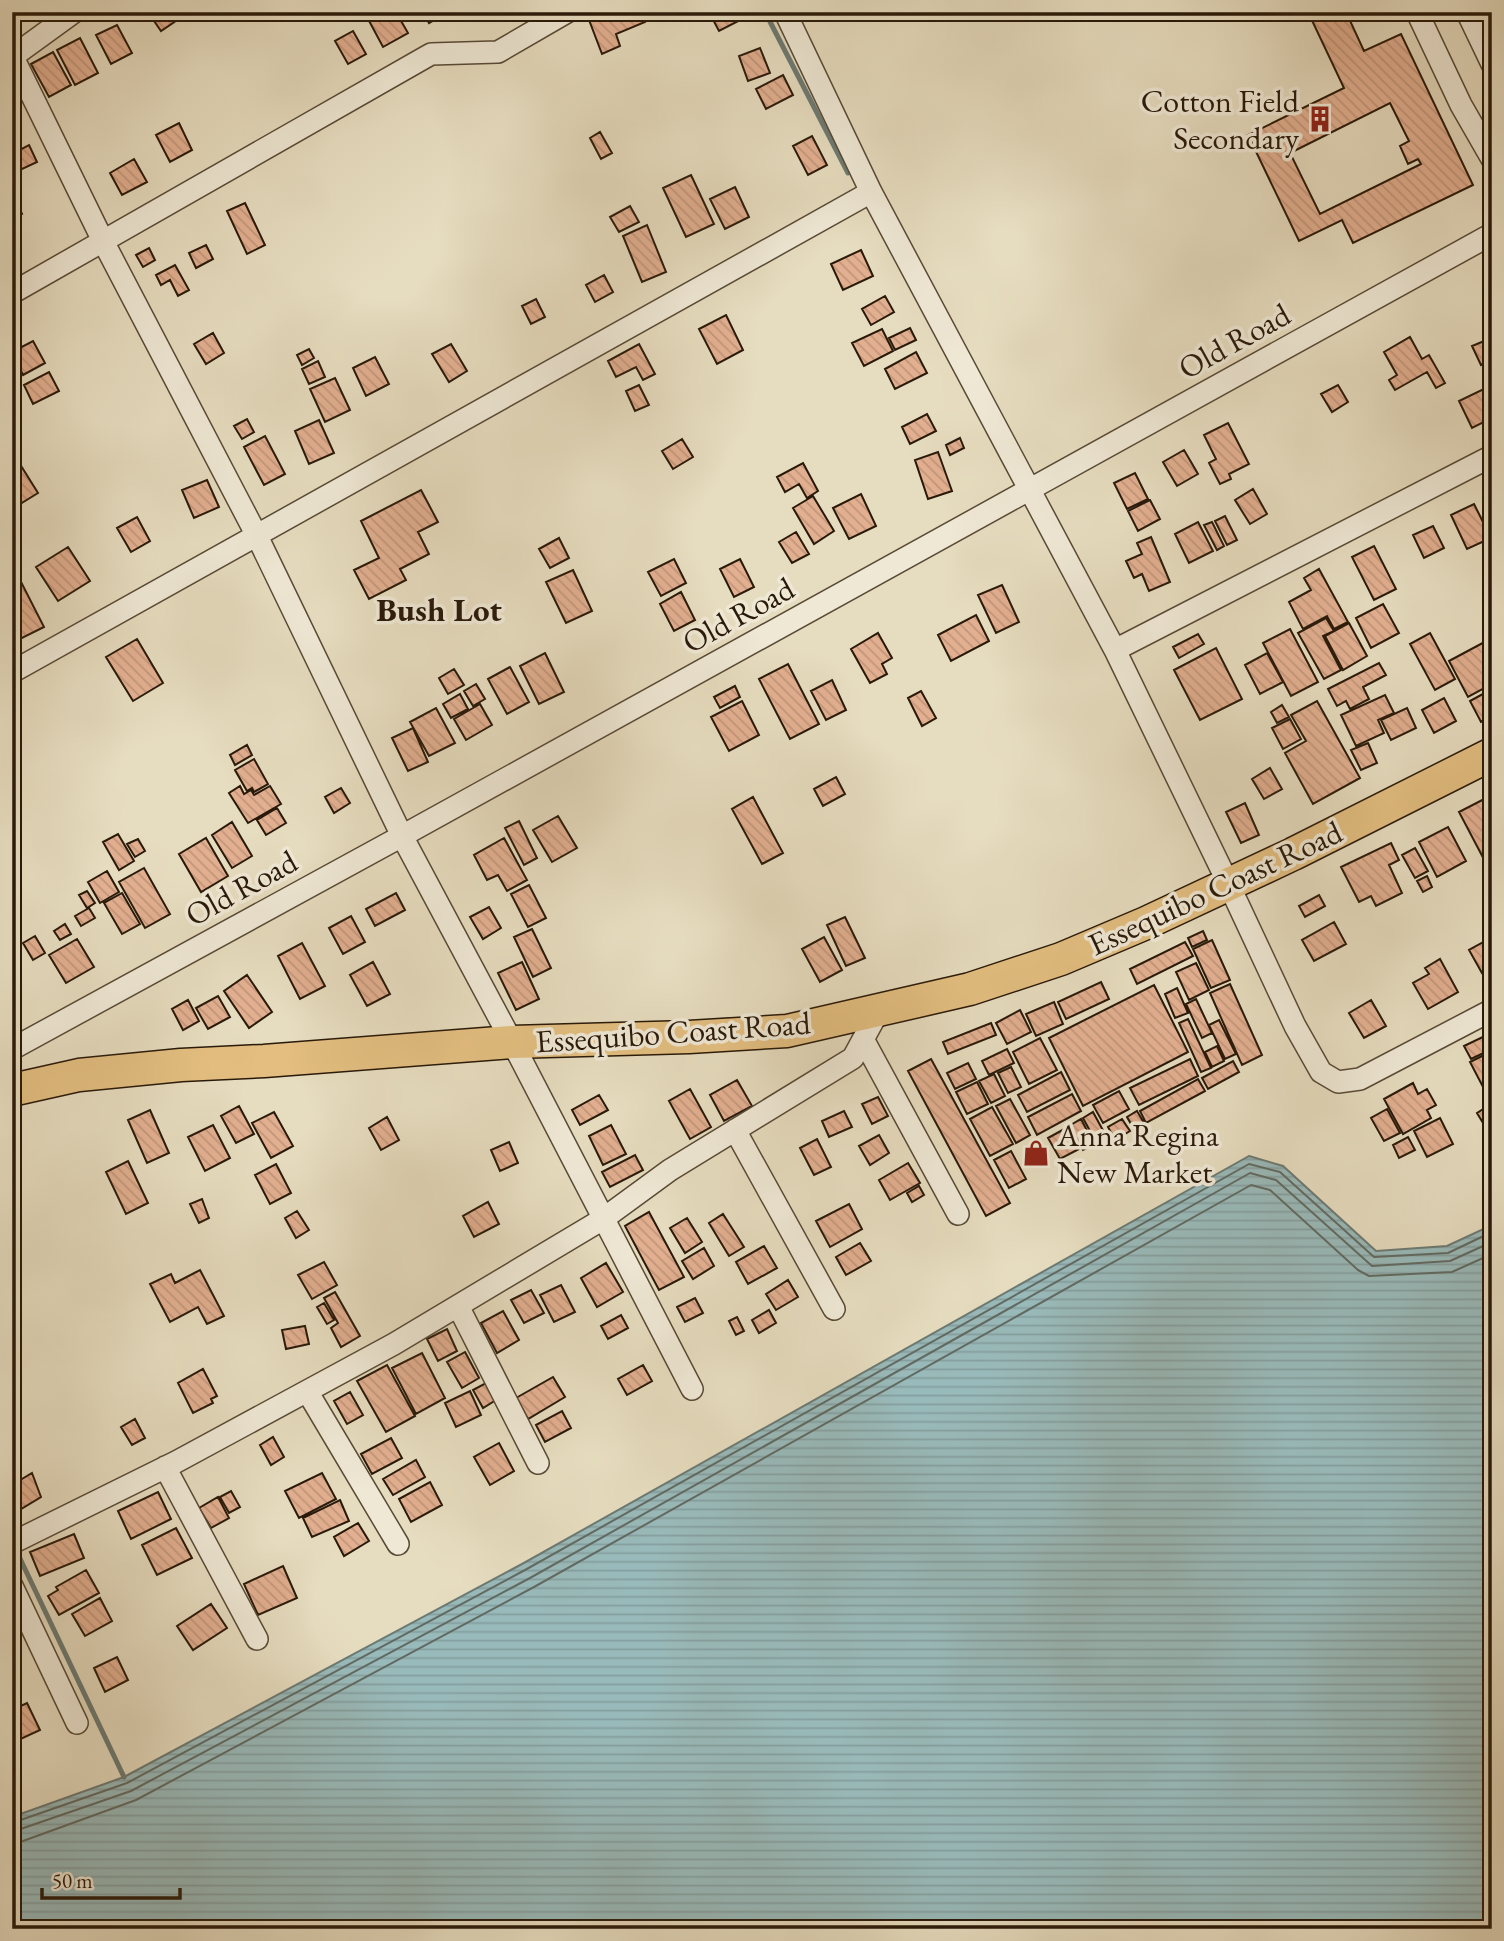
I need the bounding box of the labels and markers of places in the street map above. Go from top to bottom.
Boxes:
place label: Cotton Field Secondary [1141,80,1300,159]
building icon: Cotton Field Secondary [1305,104,1335,134]
place label: Anna Regina New Market [1056,1114,1219,1193]
shop icon: Anna Regina New Market [1021,1138,1051,1168]

